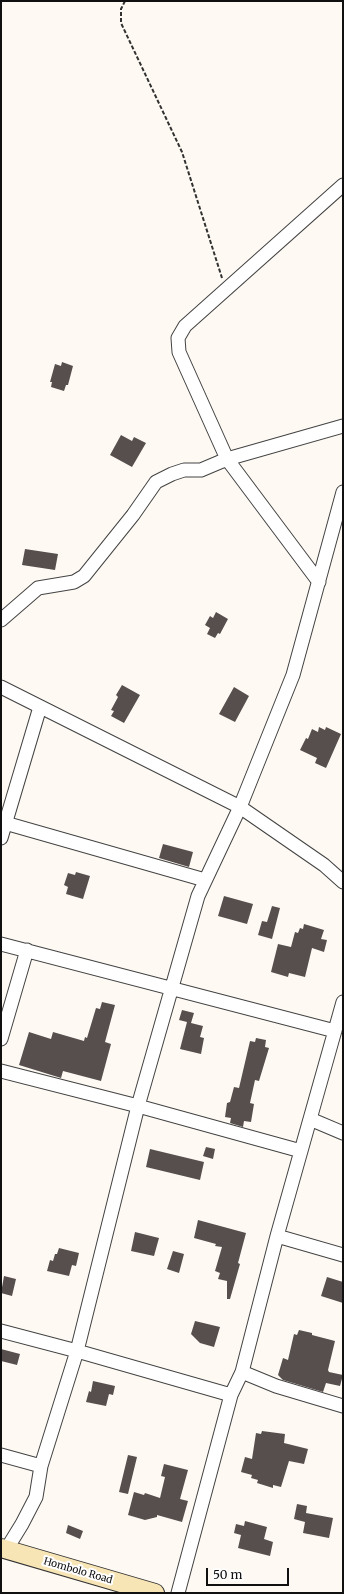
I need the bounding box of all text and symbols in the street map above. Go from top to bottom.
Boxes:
street label: Hombolo Road [42,1555,114,1587]
scale bar [208,1560,291,1586]
text: 50 m [213,1567,242,1582]

